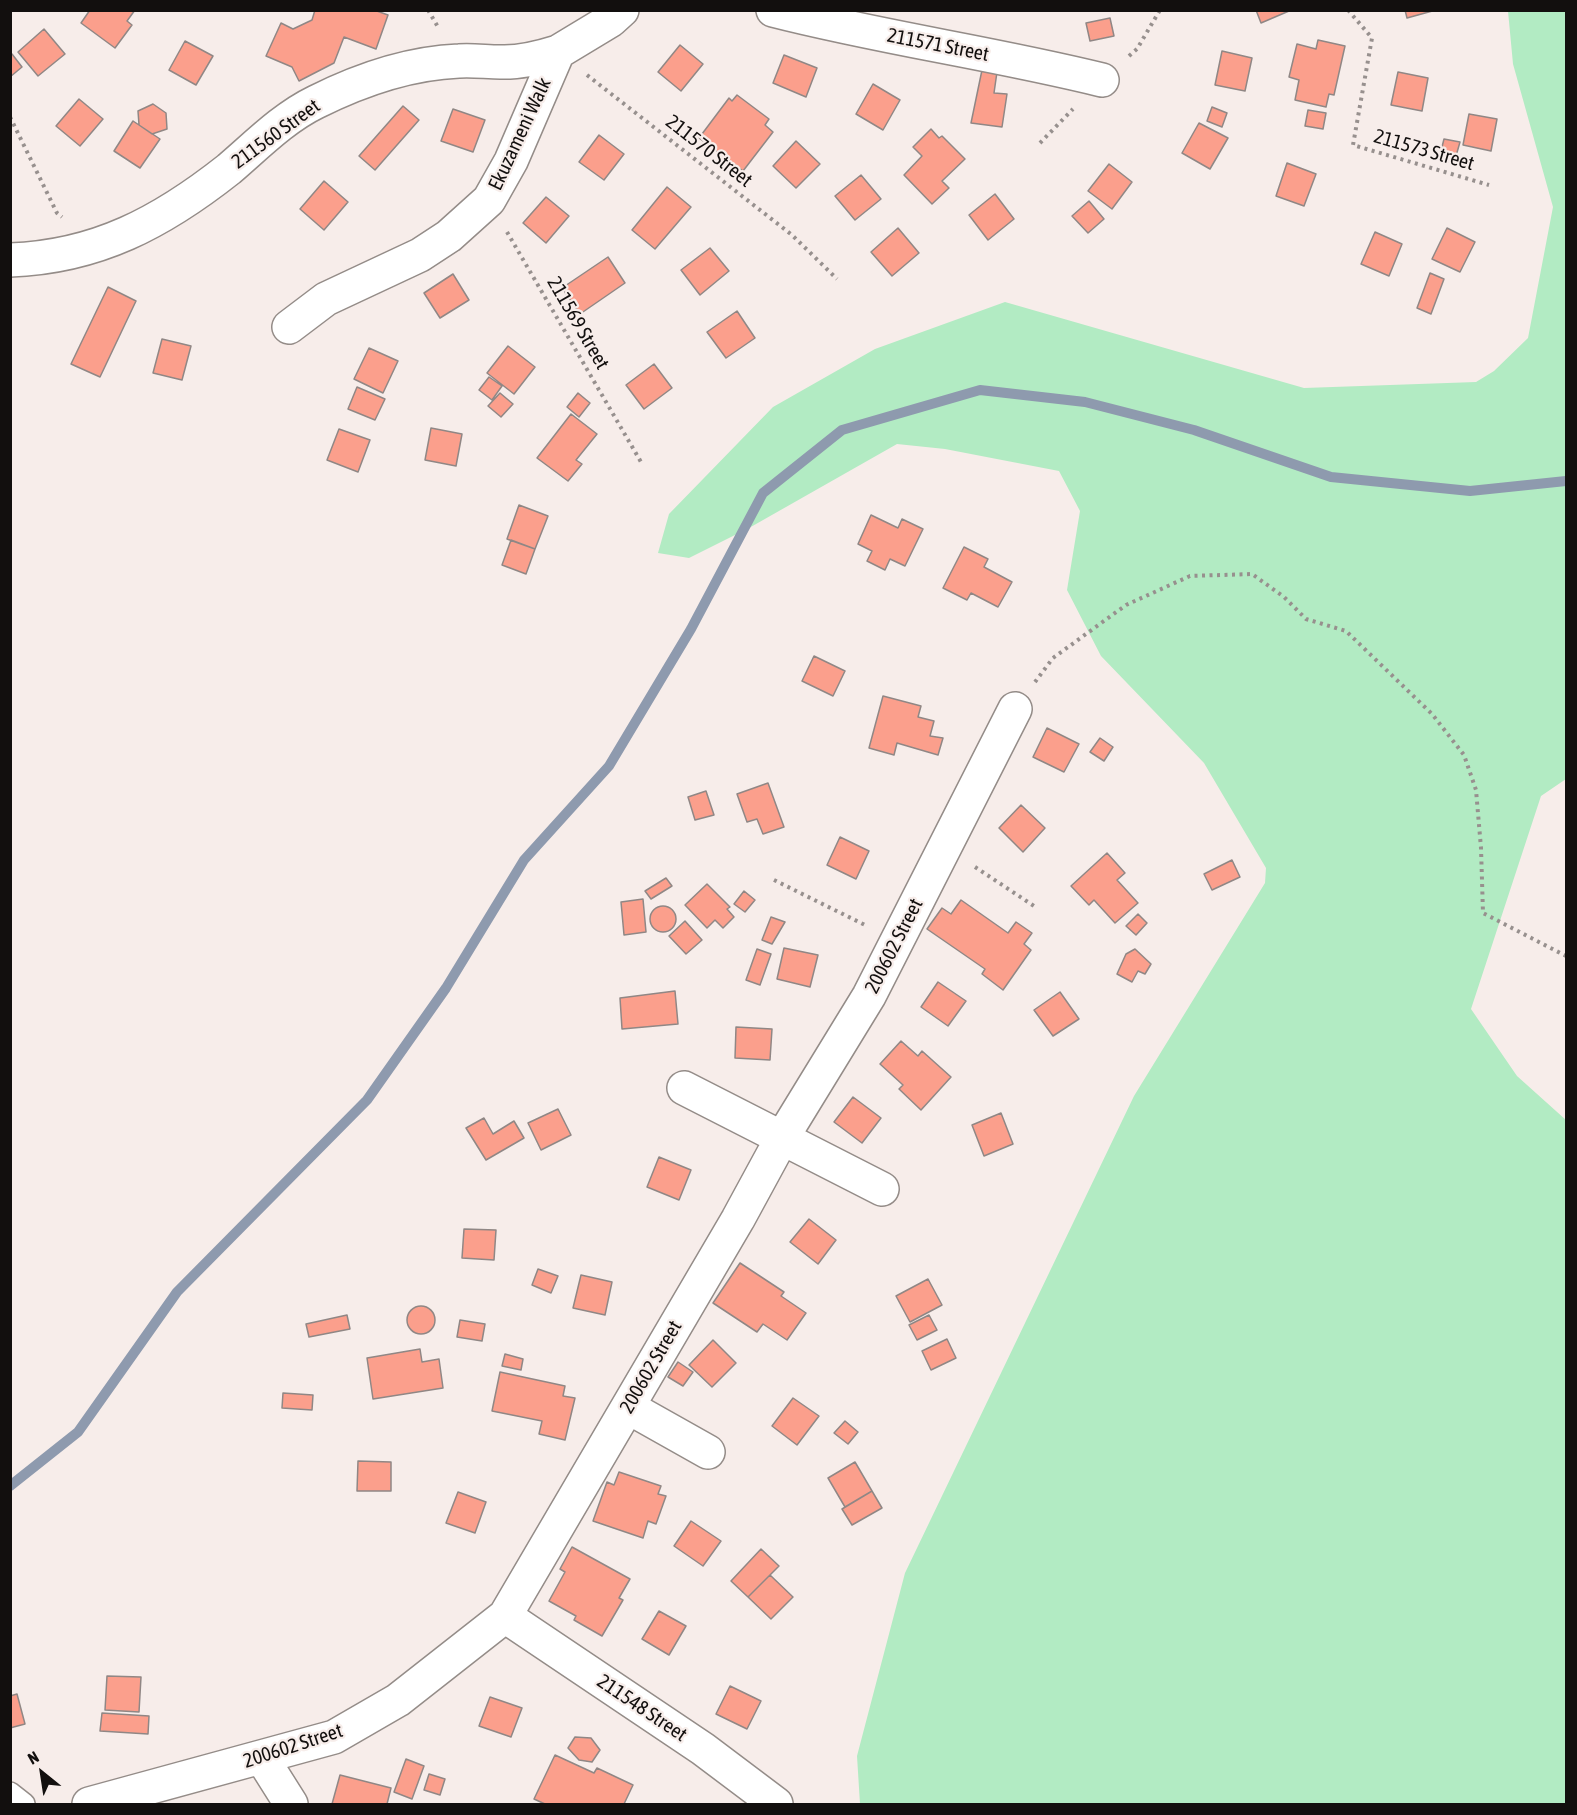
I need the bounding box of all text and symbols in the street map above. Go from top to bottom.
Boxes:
street label: 211571 Street [885,23,991,67]
street label: Ekuzameni Walk [483,74,557,194]
street label: 211560 Street [227,94,325,174]
street label: 211570 Street [661,110,757,192]
street label: 211573 Street [1371,124,1477,176]
street label: 211569 Street [542,272,614,374]
street label: 200602 Street [860,895,928,997]
street label: 200602 Street [615,1316,687,1418]
street label: 211548 Street [593,1669,691,1747]
street label: 200602 Street [240,1719,346,1773]
north arrow [12,1743,72,1803]
text: N [24,1747,42,1768]

